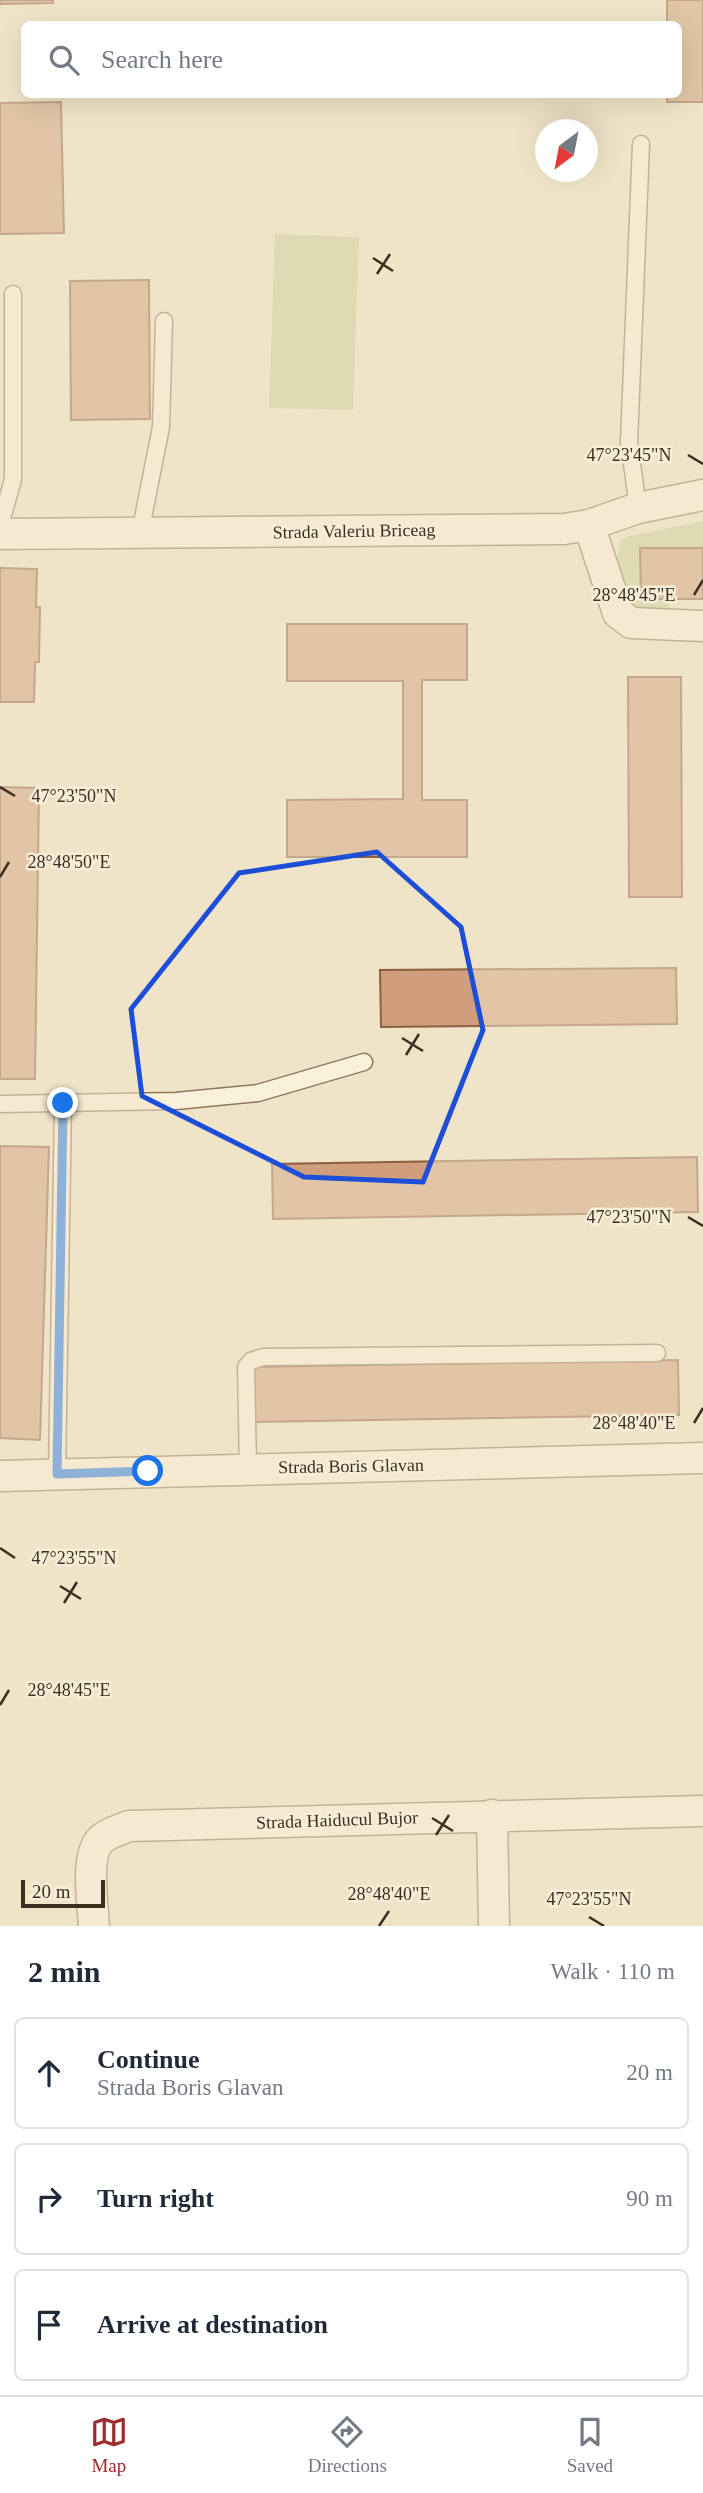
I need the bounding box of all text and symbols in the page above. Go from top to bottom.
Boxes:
search box [21,21,682,98]
icon: search [45,41,83,79]
text: Search here [101,45,223,74]
north arrow [535,119,598,182]
text: 47°23'45"N [587,445,671,465]
street label: Strada Valeriu Briceag [273,520,435,542]
text: 28°48'45"E [593,585,675,605]
text: 47°23'50"N [32,786,116,806]
text: 28°48'50"E [28,852,110,872]
route end [47,1087,78,1118]
text: 47°23'50"N [587,1207,671,1227]
text: 28°48'40"E [593,1413,675,1433]
route start [132,1455,163,1486]
street label: Strada Boris Glavan [278,1455,424,1477]
text: 47°23'55"N [32,1548,116,1568]
text: 28°48'45"E [28,1680,110,1700]
street label: Strada Haiducul Bujor [256,1807,418,1833]
scale bar [21,1877,105,1909]
text: 20 m [32,1881,71,1902]
text: 28°48'40"E [348,1884,430,1904]
text: 47°23'55"N [547,1889,631,1909]
text: 2 min [28,1955,101,1988]
text: Walk · 110 m [551,1959,675,1984]
text: Continue [97,2045,200,2074]
icon: ahead [30,2054,68,2092]
text: 20 m [626,2060,673,2085]
text: Strada Boris Glavan [97,2075,284,2100]
icon: right [30,2180,68,2218]
text: Turn right [97,2184,214,2213]
text: 90 m [626,2186,673,2211]
icon: arrive [30,2306,68,2344]
text: Arrive at destination [97,2310,328,2339]
tab: Map [90,2413,128,2477]
tab: Directions [308,2413,387,2477]
tab: Saved [567,2413,613,2477]

